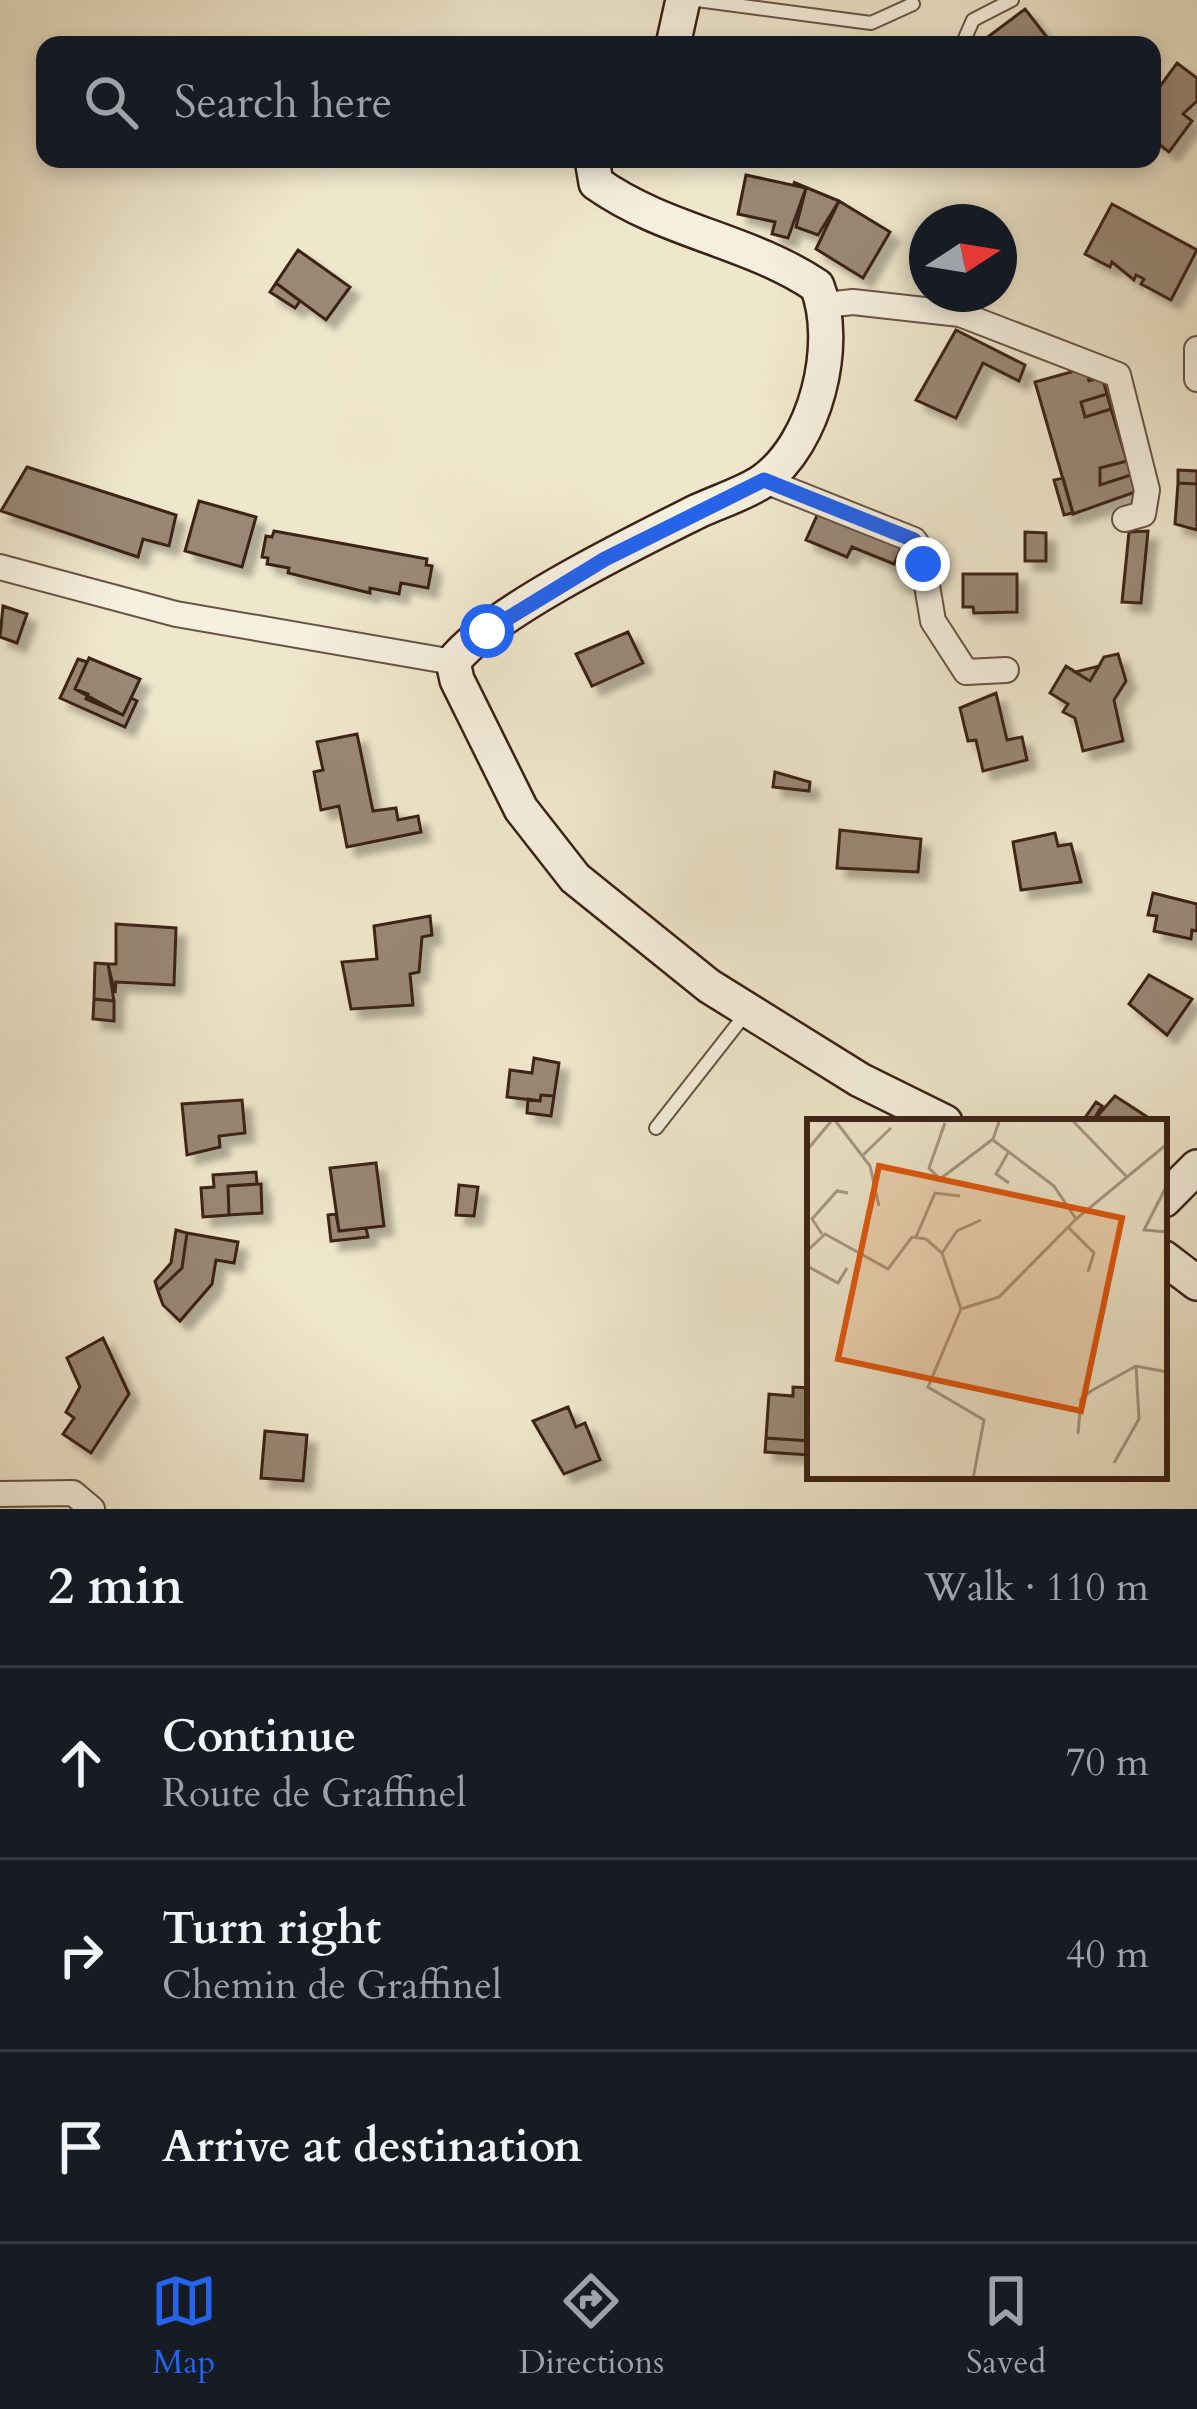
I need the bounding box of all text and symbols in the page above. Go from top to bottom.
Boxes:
search box [36,36,1161,168]
icon: search [78,69,144,135]
text: Search here [174,72,392,133]
north arrow [909,204,1017,312]
route end [896,537,950,591]
route start [460,604,514,658]
inset map [807,1119,1167,1479]
text: 2 min [48,1552,184,1622]
text: Walk · 110 m [924,1561,1149,1614]
text: Continue [162,1706,356,1767]
icon: ahead [48,1730,114,1796]
text: 70 m [1066,1736,1149,1789]
text: Route de Graffinel [162,1767,466,1820]
text: Turn right [162,1898,381,1959]
icon: right [48,1922,114,1988]
text: 40 m [1066,1928,1149,1981]
text: Chemin de Graffinel [162,1959,502,2012]
icon: arrive [48,2114,114,2180]
text: Arrive at destination [162,2116,582,2177]
tab: Map [151,2268,217,2385]
tab: Directions [519,2268,664,2385]
tab: Saved [966,2268,1046,2385]

